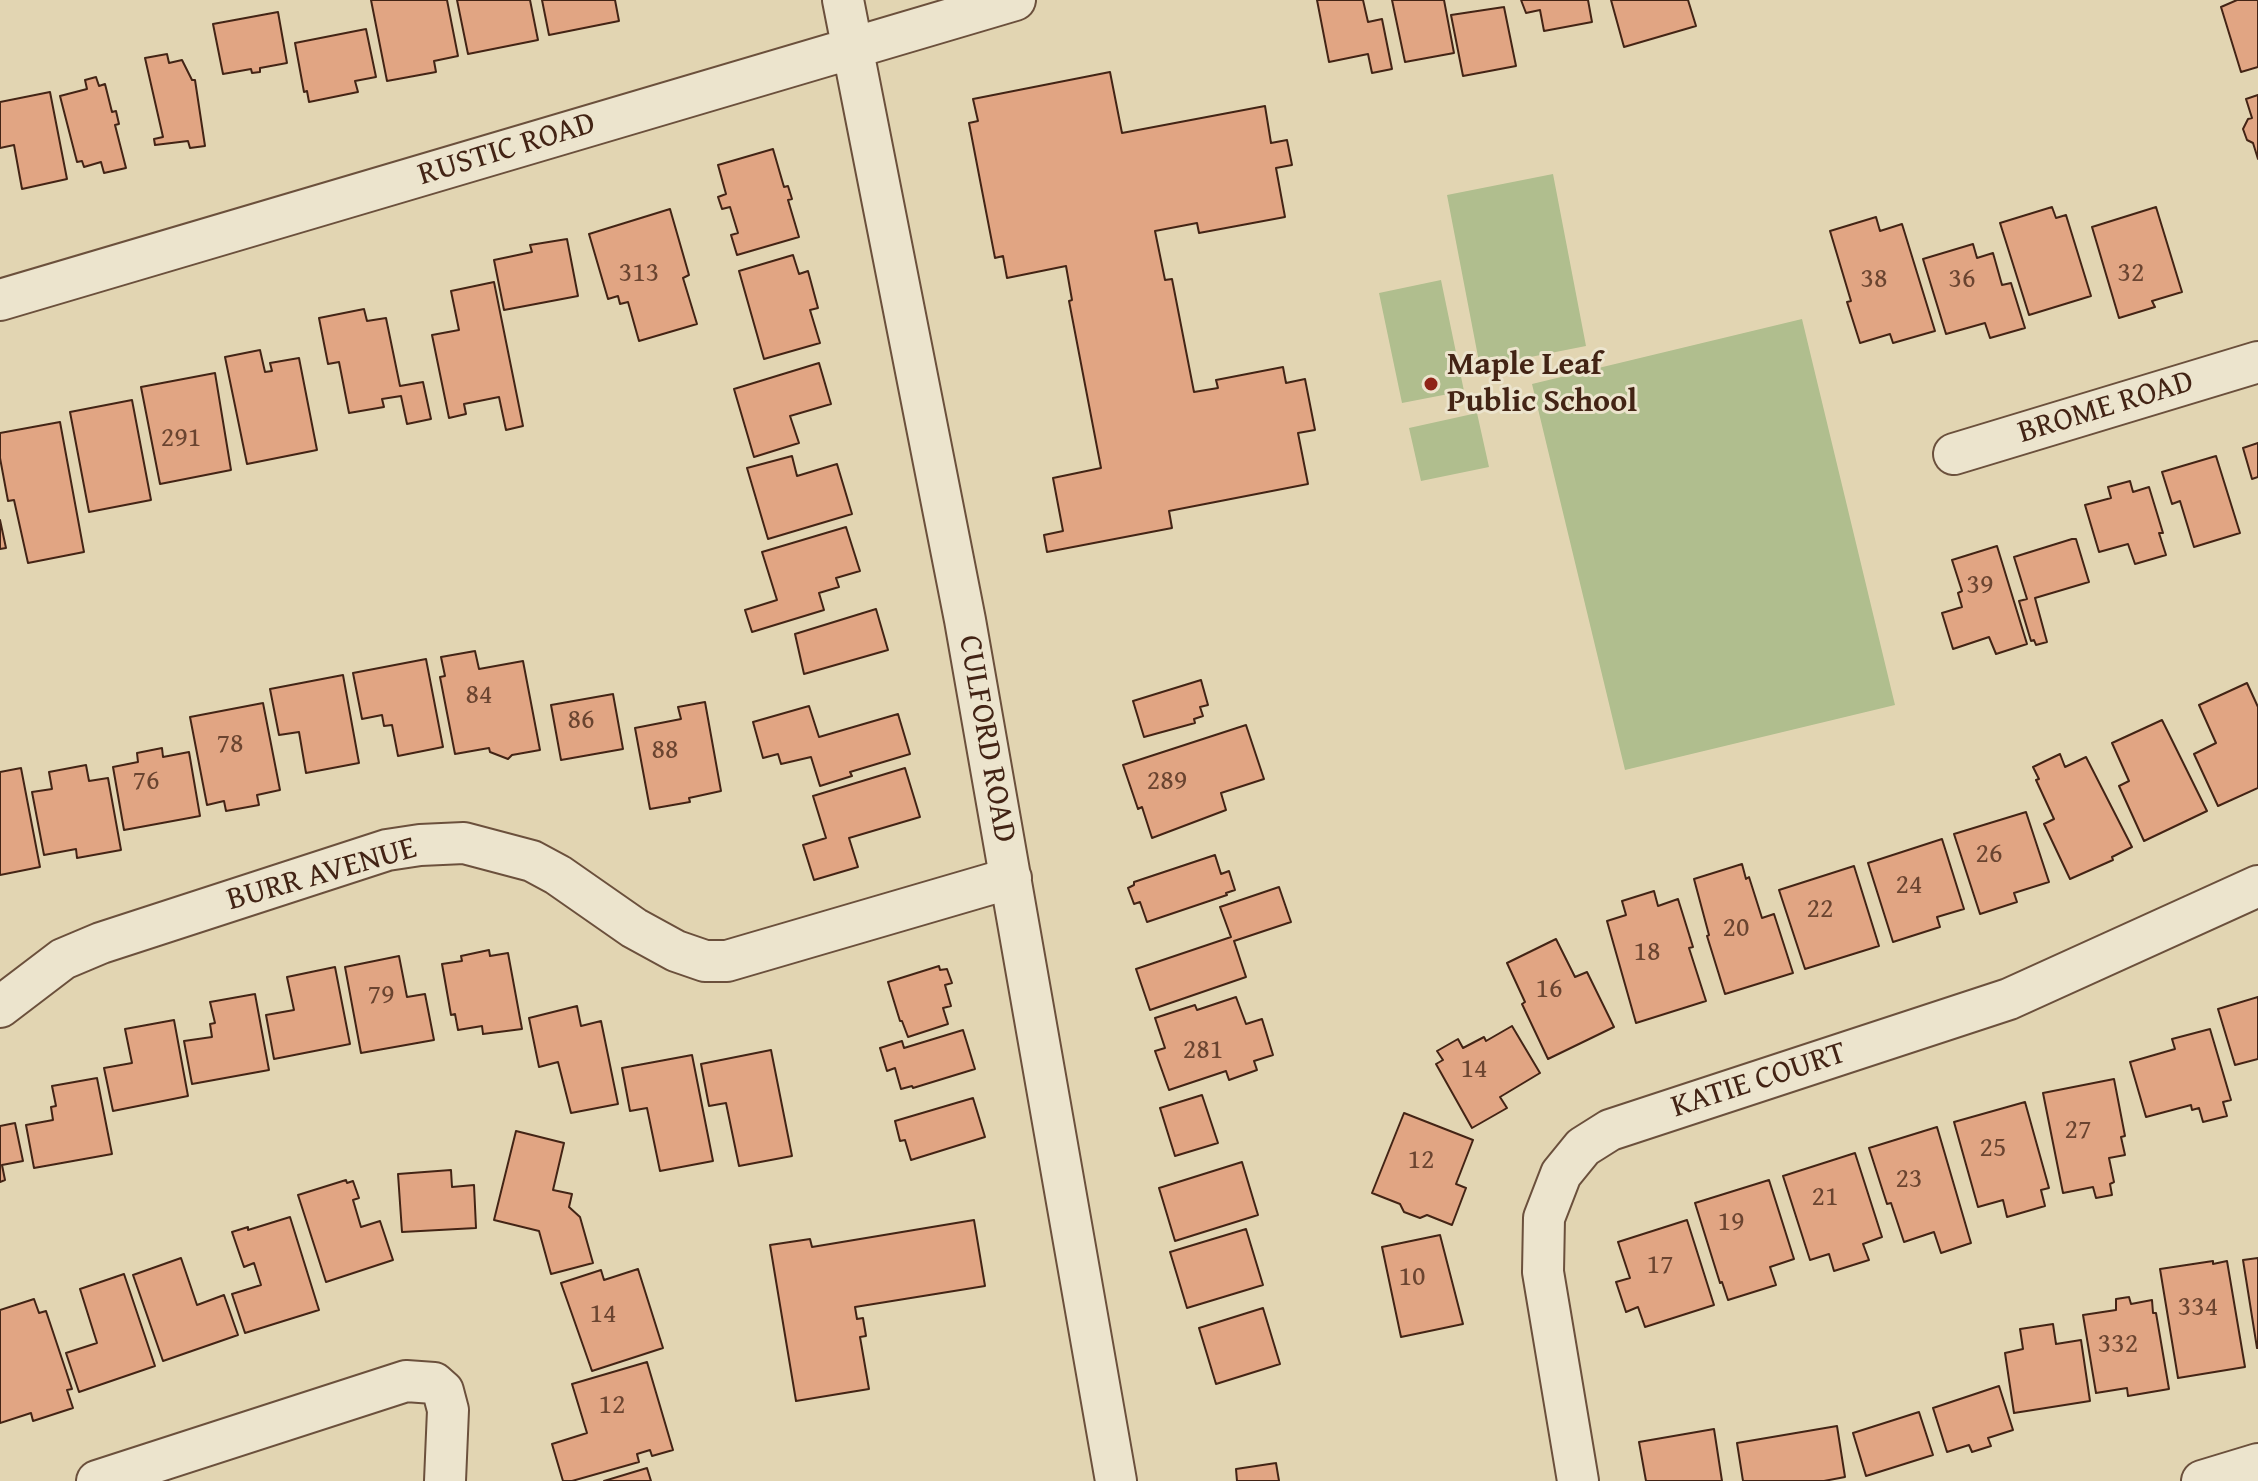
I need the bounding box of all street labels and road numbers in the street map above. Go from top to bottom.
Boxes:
street label: RUSTIC ROAD [414,105,600,195]
street label: BROME ROAD [2014,363,2198,453]
street label: CULFORD ROAD [949,632,1023,846]
street label: BURR AVENUE [223,830,421,920]
street label: KATIE COURT [1667,1035,1851,1127]

